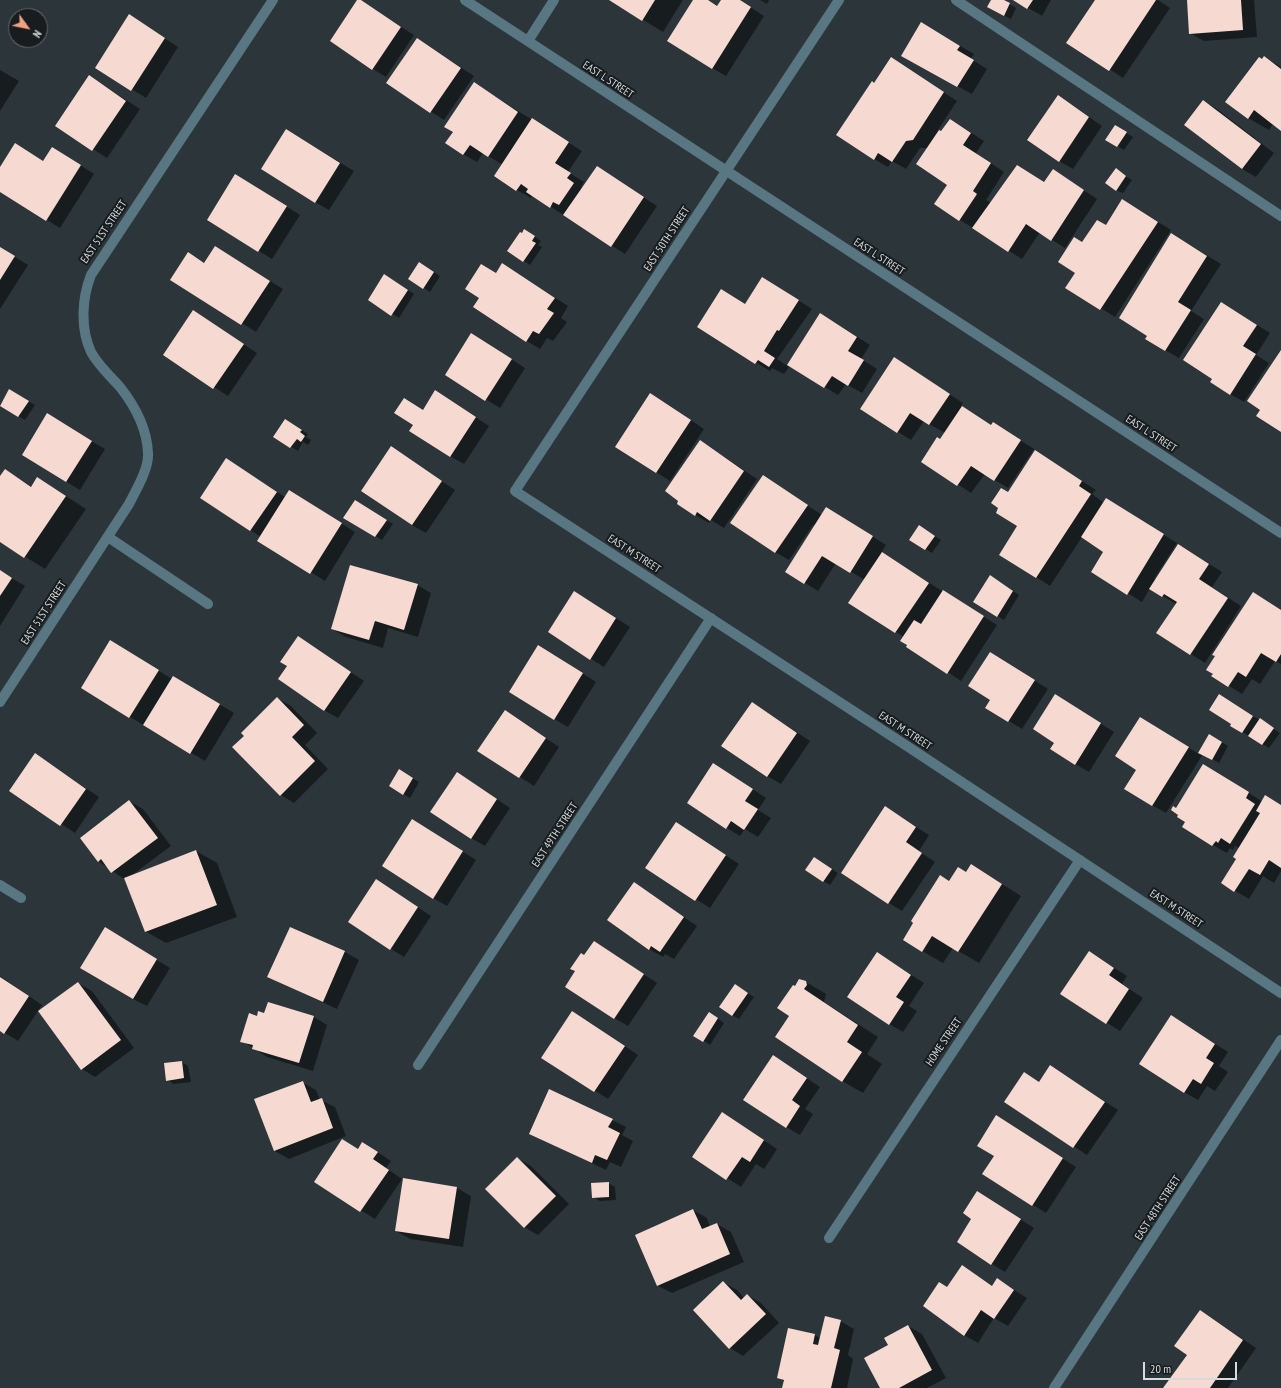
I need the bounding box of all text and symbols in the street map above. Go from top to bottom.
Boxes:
north arrow [8,8,48,48]
text: N [30,28,45,40]
street label: EAST L STREET [580,59,636,101]
street label: EAST 51ST STREET [78,198,130,266]
street label: EAST 50TH STREET [641,204,693,274]
street label: EAST L STREET [851,236,907,278]
street label: EAST L STREET [1123,413,1179,455]
street label: EAST M STREET [605,532,663,576]
street label: EAST 51ST STREET [19,579,69,647]
street label: EAST M STREET [876,709,934,753]
street label: EAST 49TH STREET [529,800,581,870]
street label: EAST M STREET [1147,887,1205,931]
street label: HOME STREET [923,1015,965,1069]
street label: EAST 48TH STREET [1132,1173,1184,1243]
scale bar [1145,1354,1239,1380]
text: 20 m [1150,1361,1171,1376]

